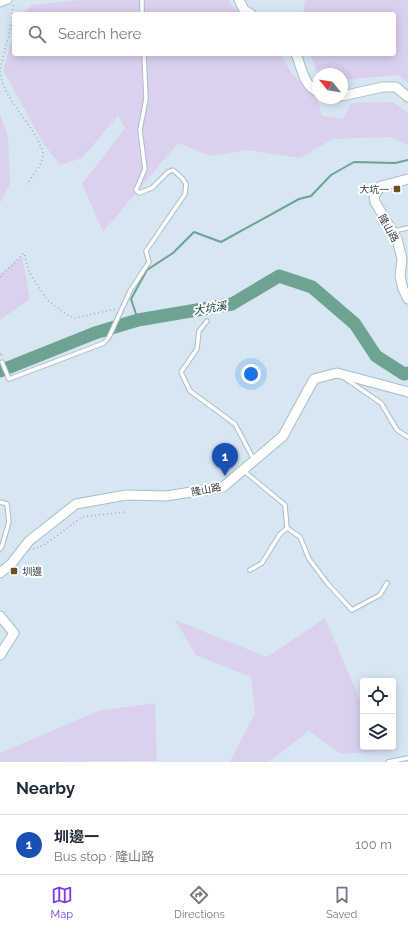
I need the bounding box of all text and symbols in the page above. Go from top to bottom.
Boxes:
search box [12,12,396,56]
icon: search [26,23,48,45]
text: Search here [58,25,141,43]
north arrow [312,68,348,104]
place label: 大坑一 [359,184,389,195]
marker: 大坑一 [392,184,402,194]
street label: 隆山路 [376,212,401,244]
water label: 大坑溪 [193,299,229,317]
your location [241,364,261,384]
pin: 1 [212,443,238,476]
street label: 隆山路 [190,481,222,498]
marker: 圳邊 [9,566,19,576]
place label: 圳邊 [22,566,42,577]
map controls [360,678,396,750]
button: locate [360,678,396,714]
button: layers [360,714,396,750]
text: Nearby [16,778,75,798]
text: 圳邊一 [54,828,99,846]
text: 1 [26,837,32,852]
text: 100 m [355,837,392,852]
text: Bus stop · 隆山路 [54,849,154,864]
tab: Map [51,884,73,921]
tab: Directions [174,884,225,921]
tab: Saved [326,884,357,921]

